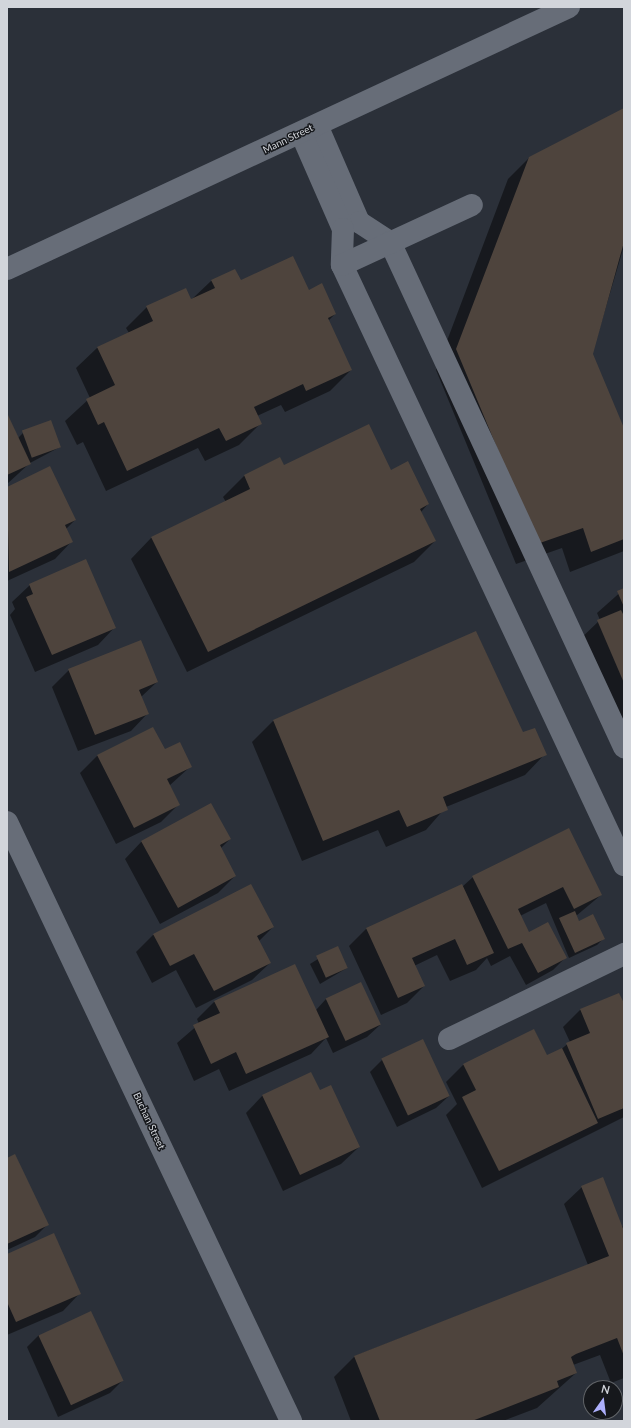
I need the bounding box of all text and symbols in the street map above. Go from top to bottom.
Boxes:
street label: Mann Street [261,122,315,156]
street label: Buchan Street [131,1090,167,1152]
north arrow [583,1380,623,1420]
text: N [600,1382,611,1396]

